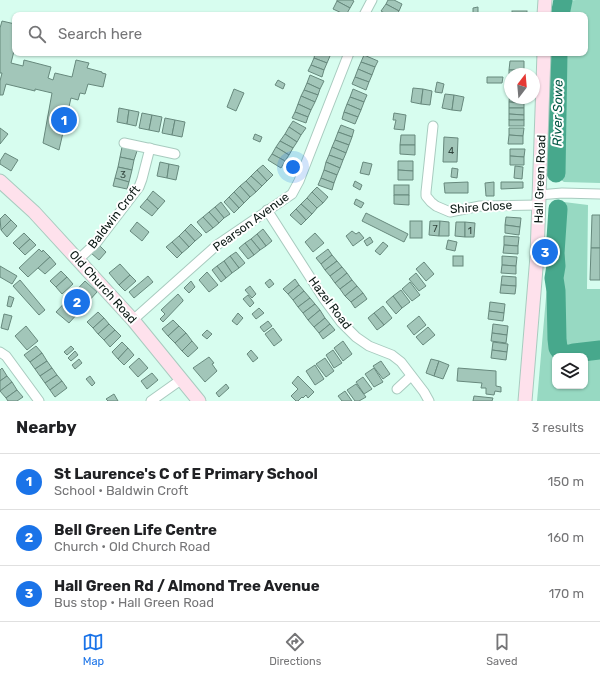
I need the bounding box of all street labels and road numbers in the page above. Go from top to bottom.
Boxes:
street label: Hall Green Road [531,134,549,224]
street label: Baldwin Croft [85,183,143,251]
street label: Pearson Avenue [210,190,292,254]
street label: Shire Close [449,198,513,216]
street label: Old Church Road [67,248,139,326]
street label: Hazel Road [306,274,354,332]

